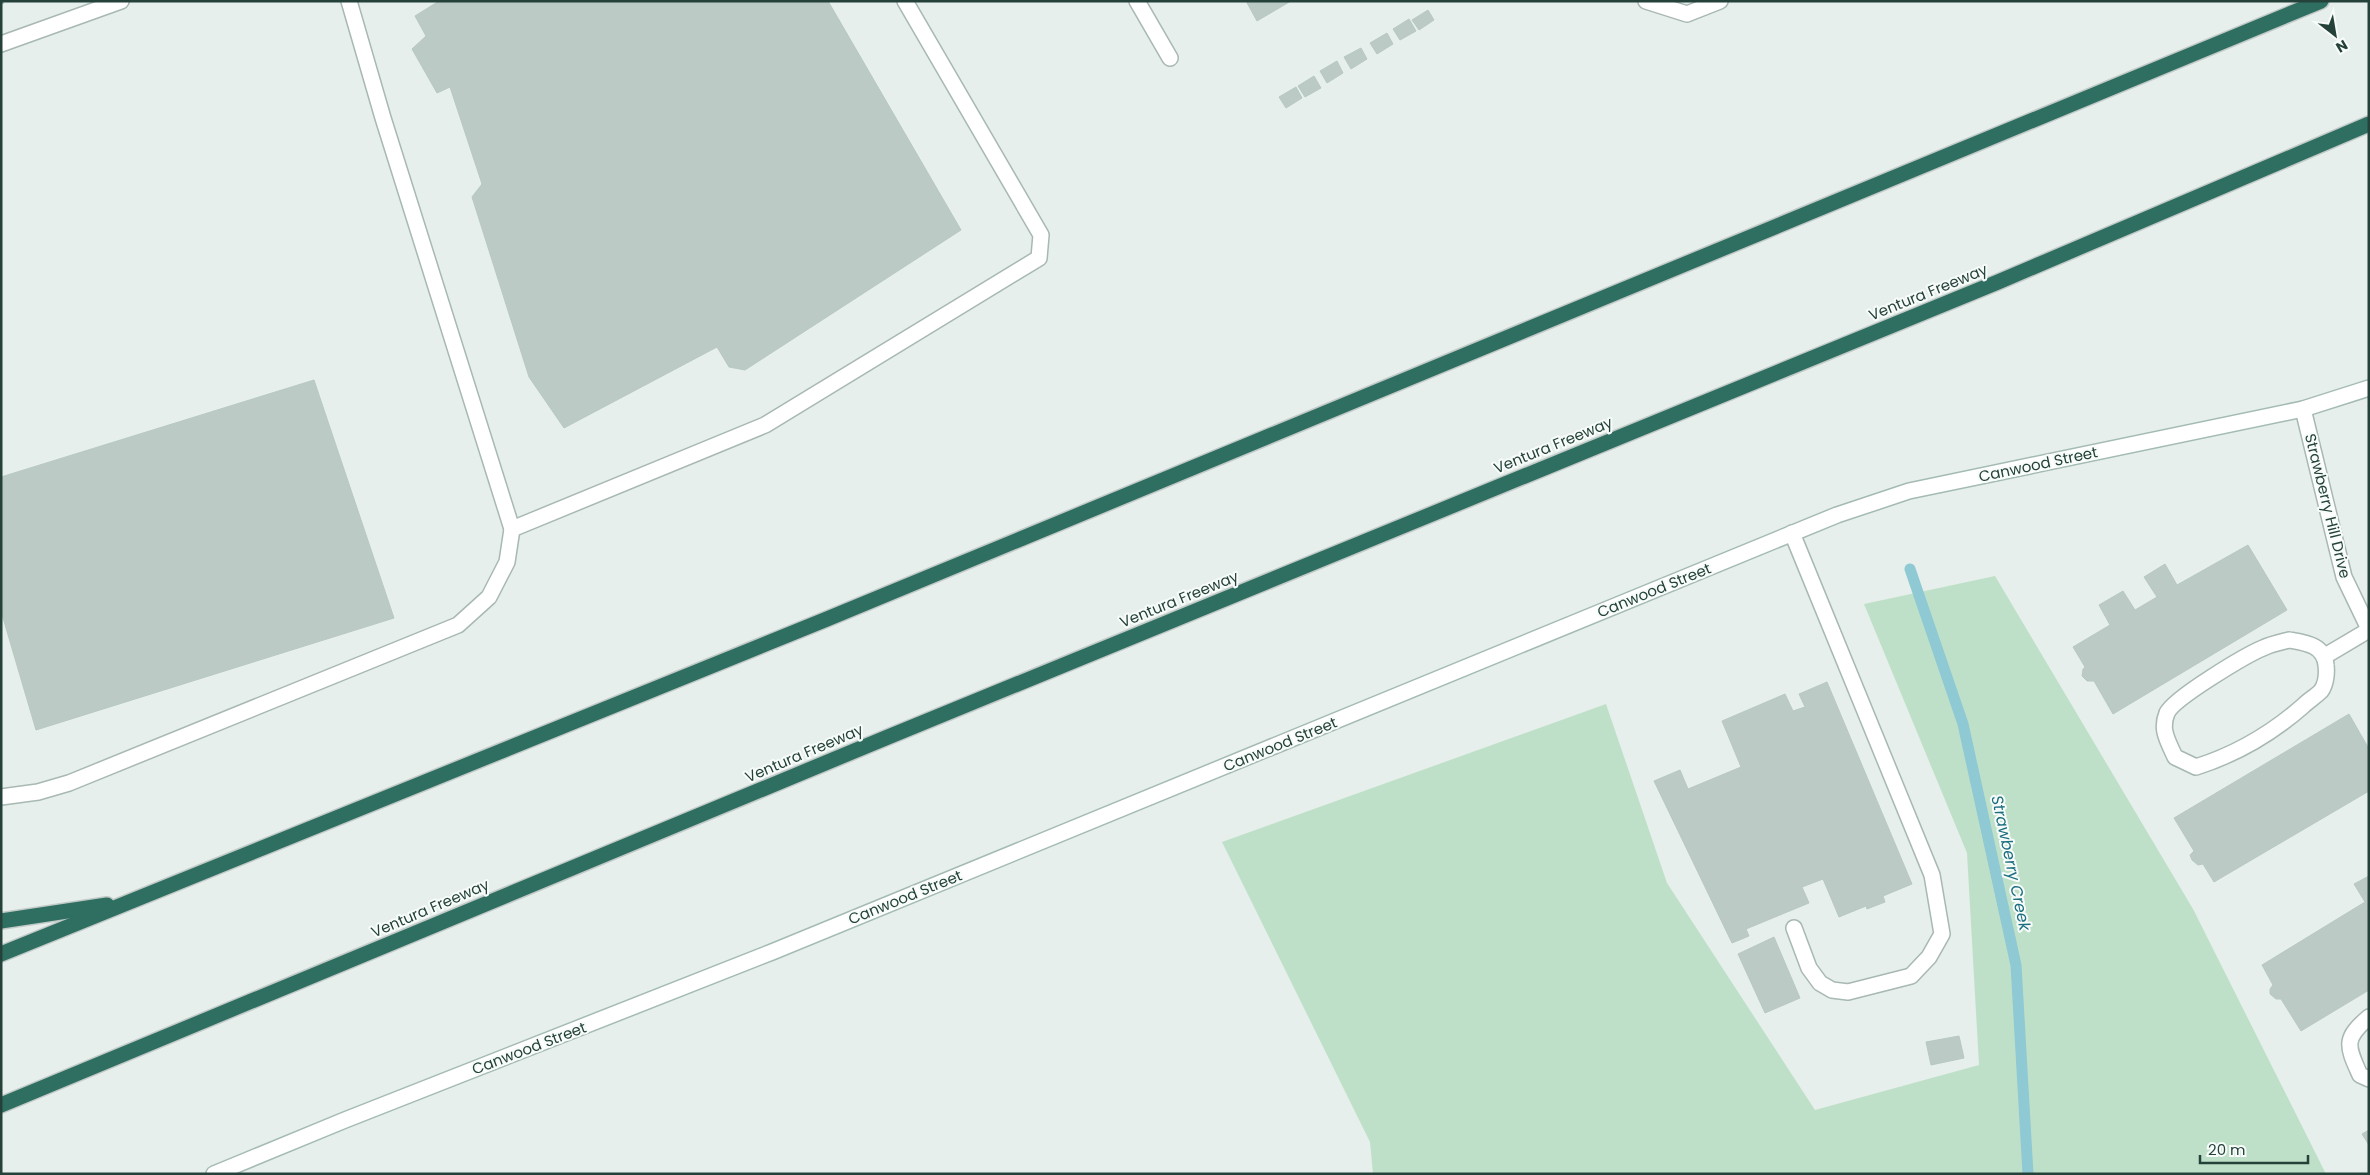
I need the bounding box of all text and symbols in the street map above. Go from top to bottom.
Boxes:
north arrow [2310,10,2360,60]
text: N [2332,35,2351,57]
street label: Ventura Freeway [1865,258,1991,325]
street label: Ventura Freeway [1490,411,1616,478]
street label: Strawberry Hill Drive [2300,431,2356,581]
street label: Canwood Street [1977,441,2099,487]
street label: Canwood Street [1594,558,1714,622]
street label: Ventura Freeway [1116,565,1242,632]
street label: Canwood Street [1220,712,1340,776]
street label: Ventura Freeway [742,718,867,787]
water label: Strawberry Creek [1985,793,2037,934]
street label: Canwood Street [845,865,965,929]
street label: Ventura Freeway [368,873,493,942]
street label: Canwood Street [469,1017,589,1079]
scale bar [2200,1132,2308,1164]
text: 20 m [2208,1139,2246,1160]

